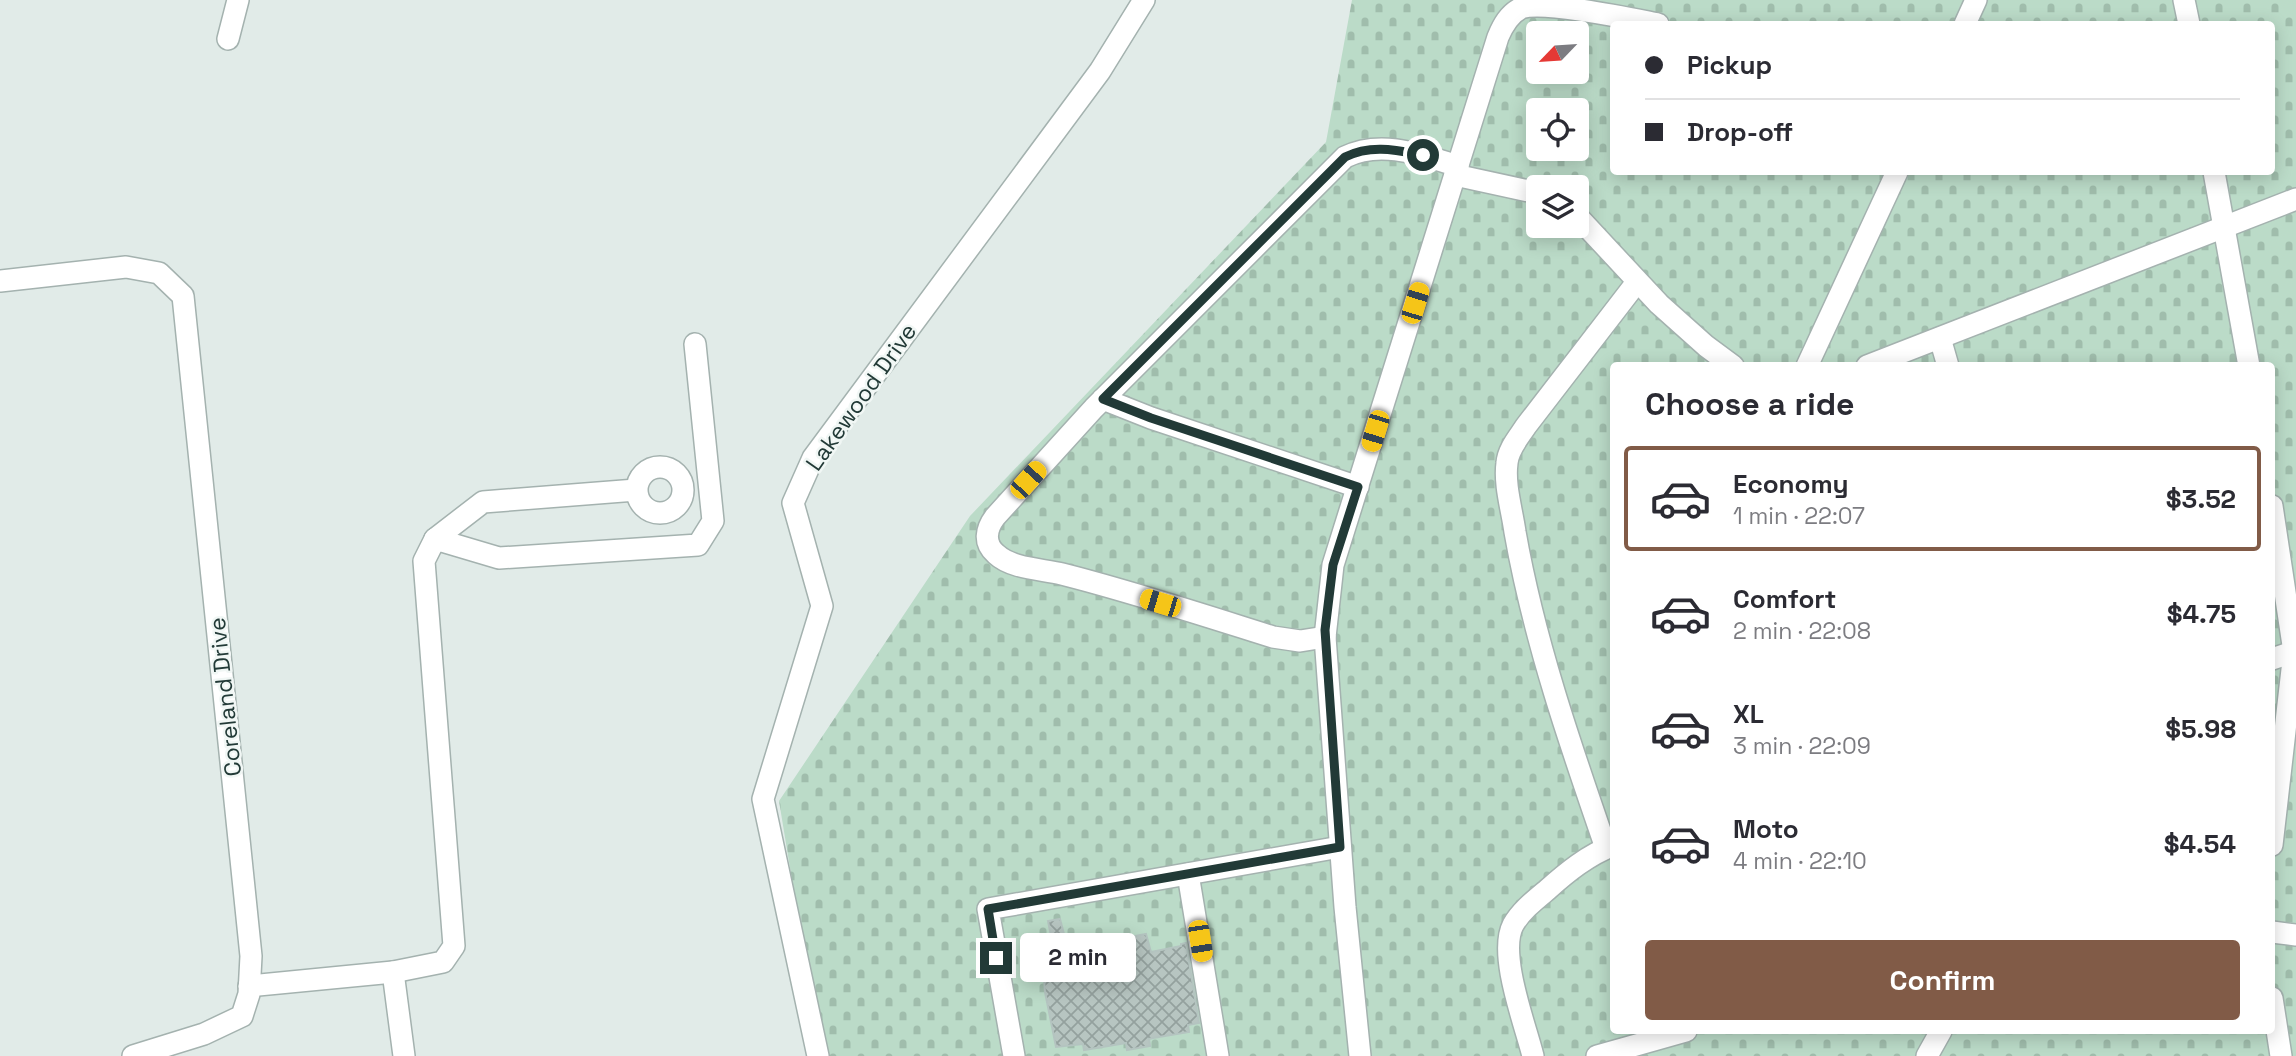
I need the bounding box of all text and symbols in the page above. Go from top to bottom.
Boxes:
north arrow [1526,21,1589,84]
map controls [1526,21,1589,238]
text: Pickup [1687,48,1772,82]
button: locate [1526,98,1589,161]
text: Drop-off [1687,115,1793,149]
route start [1407,139,1439,171]
button: layers [1526,175,1589,238]
car [1399,280,1432,326]
street label: Lakewood Drive [799,317,923,477]
text: Choose a ride [1645,384,1855,424]
car [1359,408,1392,454]
car [1007,457,1050,503]
icon: car [1649,467,1712,530]
text: Economy [1733,467,1849,501]
text: $3.52 [2166,482,2236,516]
text: 1 min · 22:07 [1733,501,1865,531]
icon: car [1649,582,1712,645]
text: Comfort [1733,582,1836,616]
car [1137,587,1184,619]
text: $4.75 [2167,597,2236,631]
street label: Coreland Drive [202,616,248,778]
text: 2 min · 22:08 [1733,616,1871,646]
icon: car [1649,697,1712,760]
text: XL [1733,697,1764,731]
text: $5.98 [2165,712,2236,746]
text: 3 min · 22:09 [1733,731,1871,761]
icon: car [1649,812,1712,875]
text: Moto [1733,812,1799,846]
text: $4.54 [2164,827,2236,861]
text: 4 min · 22:10 [1733,846,1867,876]
car [1187,919,1214,963]
callout: 2 min [1020,934,1136,982]
button: Confirm [1645,940,2240,1020]
route end [980,942,1012,974]
text: 2 min [1048,942,1108,972]

